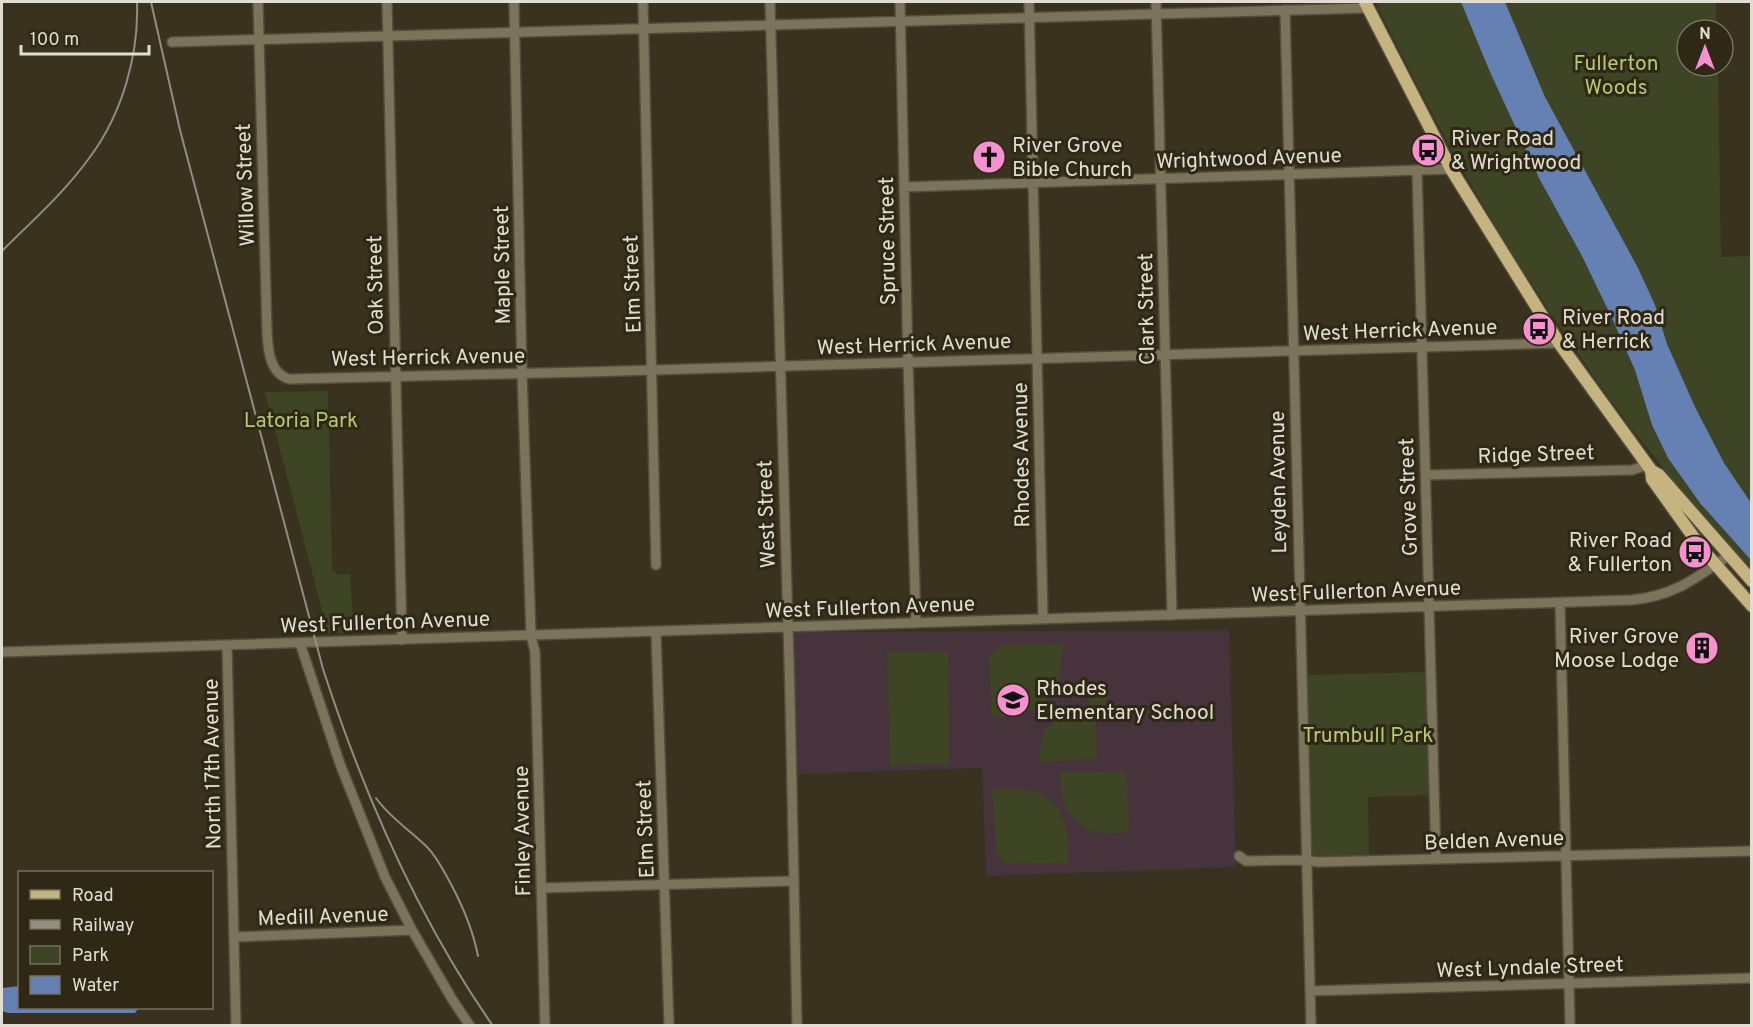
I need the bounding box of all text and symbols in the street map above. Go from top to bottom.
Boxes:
scale bar [21,18,148,56]
north arrow [1675,18,1735,78]
text: N [1699,25,1711,45]
text: 100 m [30,29,79,52]
park label: Fullerton Woods [1573,51,1659,102]
street label: Willow Street [231,123,262,247]
place label: River Road & Wrightwood [1451,126,1581,177]
bus stop icon: River Road & Wrightwood [1410,132,1446,168]
place label: River Grove Bible Church [1012,133,1132,184]
church icon: River Grove Bible Church [971,139,1007,175]
street label: Wrightwood Avenue [1156,143,1342,176]
street label: Spruce Street [874,176,903,306]
street label: Maple Street [489,205,518,325]
street label: Elm Street [618,234,649,334]
street label: Oak Street [362,235,391,335]
street label: Clark Street [1133,253,1162,365]
place label: River Road & Herrick [1562,305,1665,356]
bus stop icon: River Road & Herrick [1521,311,1557,347]
street label: West Herrick Avenue [1302,315,1498,348]
street label: West Herrick Avenue [816,329,1012,362]
street label: West Herrick Avenue [331,343,525,374]
street label: Rhodes Avenue [1008,382,1037,528]
park label: Latoria Park [244,408,358,435]
street label: Leyden Avenue [1265,410,1294,554]
street label: Grove Street [1394,437,1425,557]
street label: Ridge Street [1477,440,1595,471]
street label: West Street [752,459,783,569]
place label: River Road & Fullerton [1568,528,1672,579]
bus stop icon: River Road & Fullerton [1677,534,1713,570]
street label: West Fullerton Avenue [1251,575,1462,610]
street label: West Fullerton Avenue [765,591,976,626]
street label: West Fullerton Avenue [280,606,491,641]
place label: River Grove Moose Lodge [1554,624,1679,675]
building icon: River Grove Moose Lodge [1684,630,1720,666]
place label: Rhodes Elementary School [1036,676,1214,727]
street label: North 17th Avenue [199,678,228,850]
school or university icon: Rhodes Elementary School [995,682,1031,718]
park label: Trumbull Park [1302,723,1434,750]
street label: Finley Avenue [509,765,538,897]
street label: Elm Street [631,779,662,879]
street label: Belden Avenue [1424,826,1565,857]
legend [18,871,213,1009]
text: Road [72,885,114,908]
street label: Medill Avenue [257,902,389,933]
text: Railway [72,915,134,938]
text: Park [72,945,109,968]
street label: West Lyndale Street [1436,952,1624,985]
text: Water [72,975,119,998]

